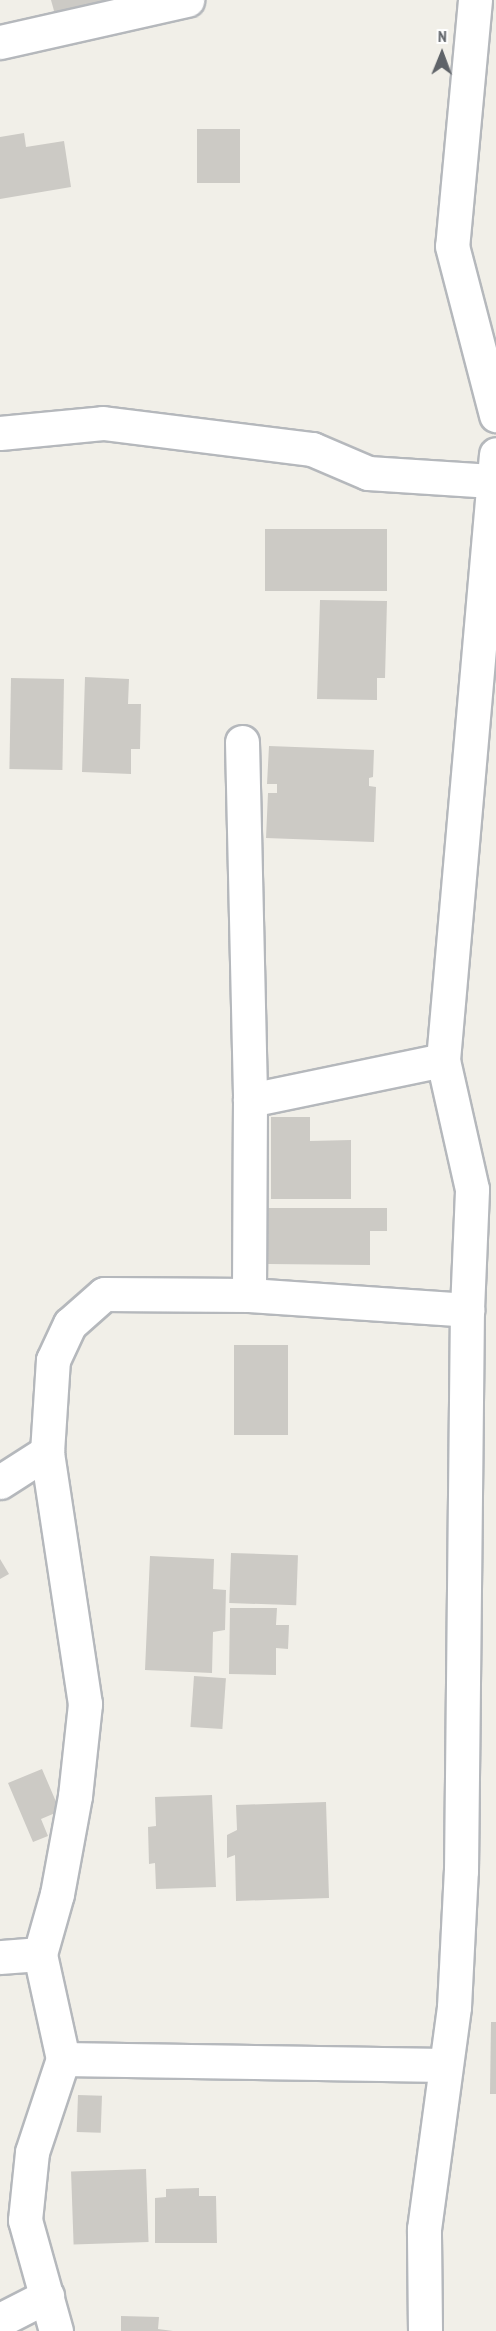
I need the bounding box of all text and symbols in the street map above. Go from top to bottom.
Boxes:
north arrow [412,24,472,84]
text: N [438,26,447,46]

